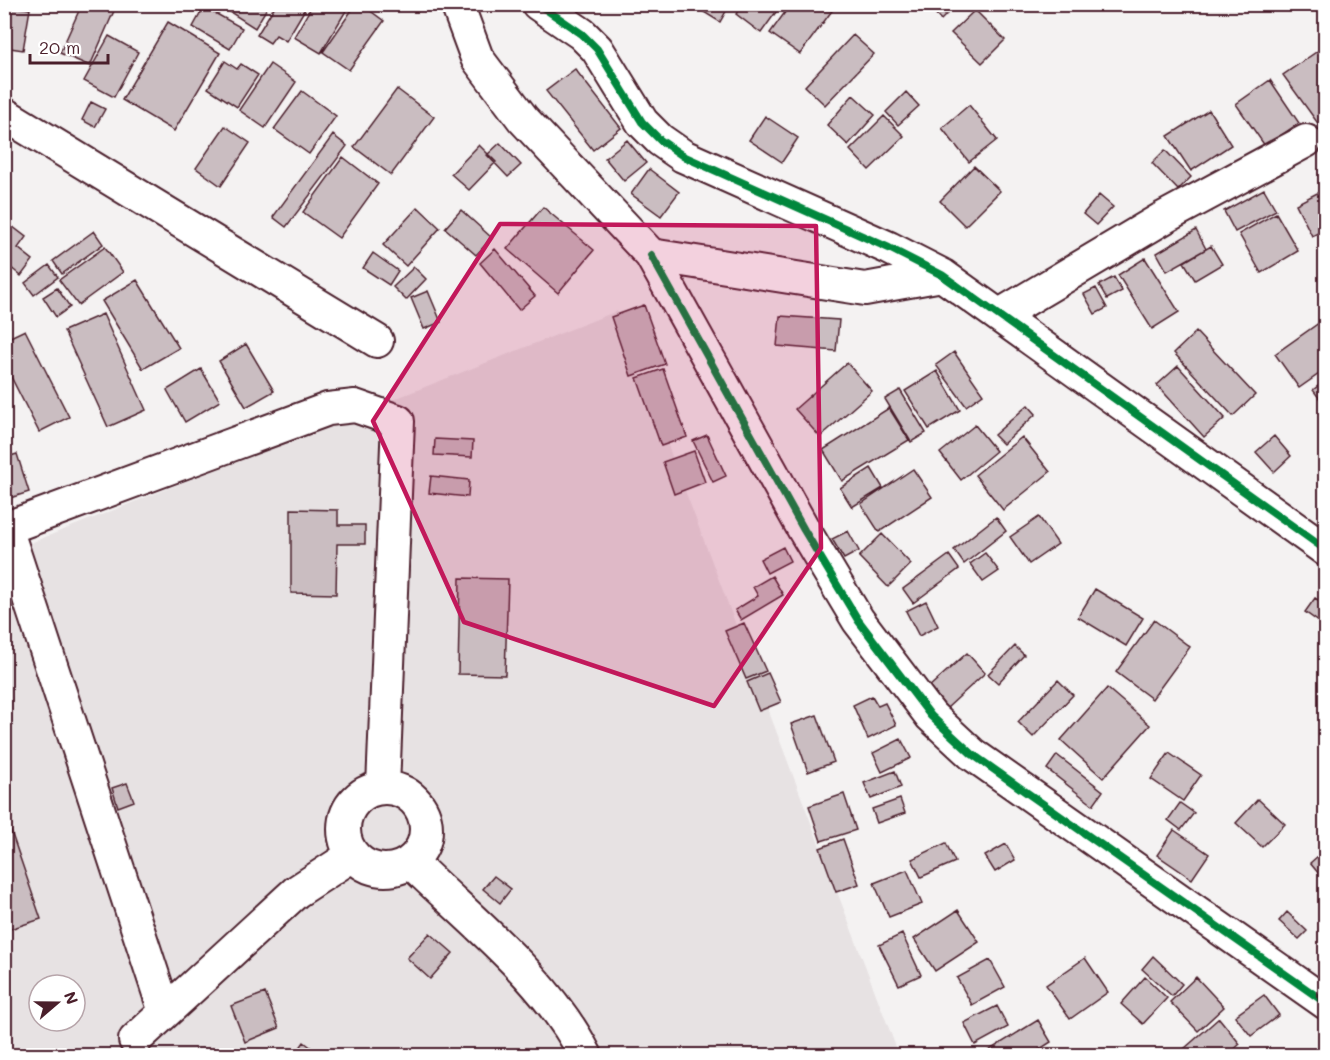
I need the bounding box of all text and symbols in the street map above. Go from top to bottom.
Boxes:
scale bar [30,27,108,65]
text: 20 m [39,35,80,59]
north arrow [27,973,87,1033]
text: N [60,988,84,1007]

